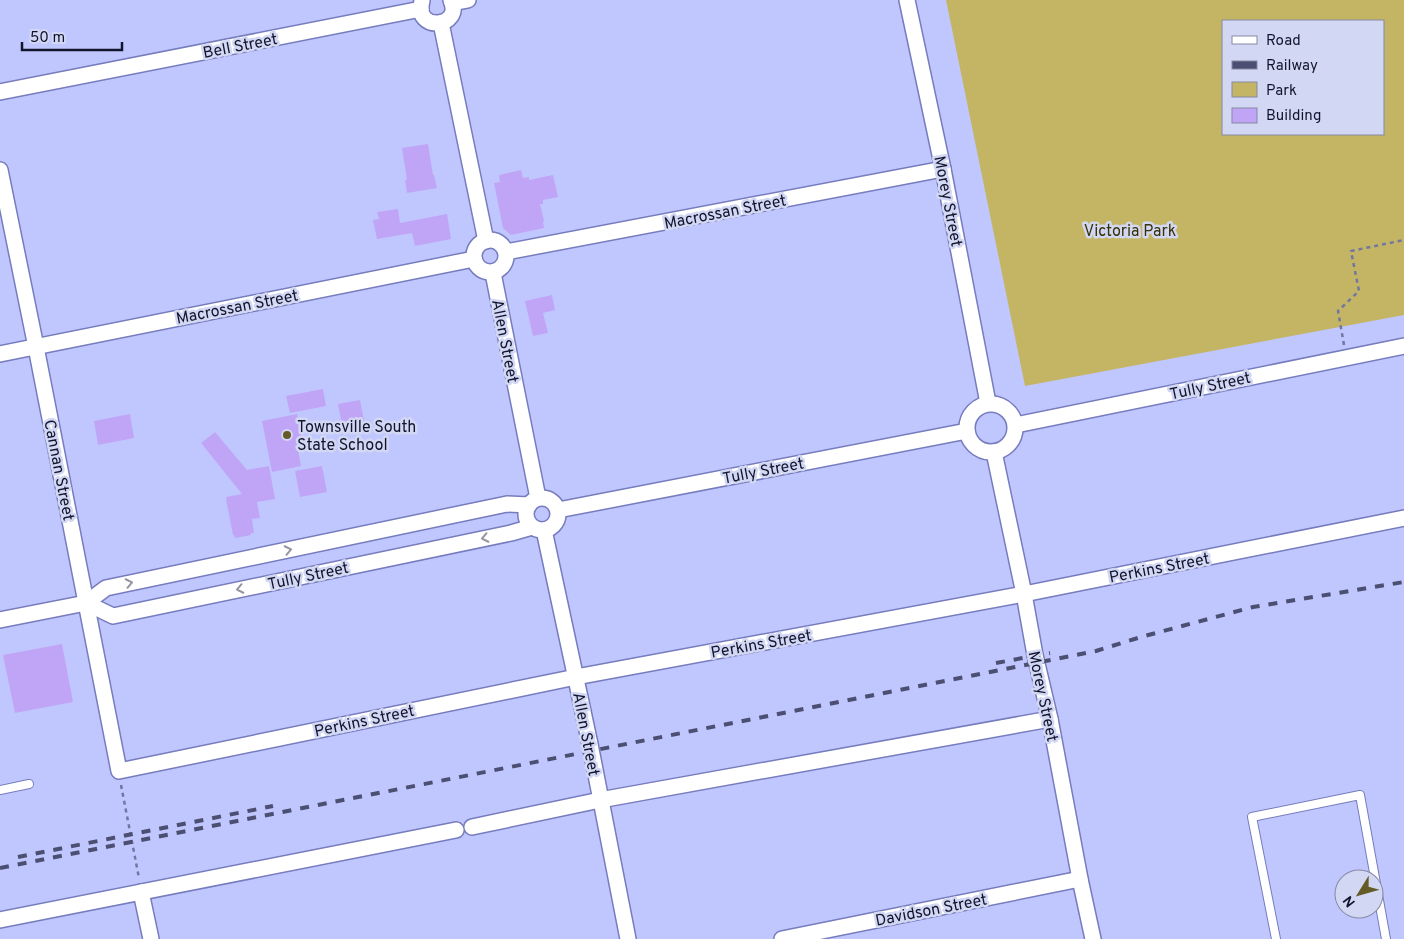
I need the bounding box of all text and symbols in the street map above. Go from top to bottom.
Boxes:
scale bar [22,20,122,52]
legend [1222,20,1384,135]
text: 50 m [30,29,65,48]
street label: Bell Street [201,30,279,64]
text: Road [1266,32,1301,51]
text: Railway [1266,57,1318,76]
text: Park [1266,82,1297,101]
text: Building [1266,107,1321,126]
street label: Morey Street [928,154,966,249]
street label: Macrossan Street [663,191,788,235]
park label: Victoria Park [1084,222,1176,242]
street label: Macrossan Street [175,286,300,330]
street label: Allen Street [486,298,522,385]
street label: Tully Street [1168,369,1253,405]
street label: Cannan Street [38,418,78,523]
place label: Townsville South State School [297,418,416,456]
marker: Townsville South State School [281,429,293,441]
street label: Tully Street [721,454,806,490]
one-way arrow [481,532,489,543]
one-way arrow [284,545,293,556]
street label: Perkins Street [1107,549,1211,589]
street label: Tully Street [266,559,351,595]
one-way arrow [125,579,134,589]
one-way arrow [236,583,245,594]
street label: Perkins Street [709,626,813,664]
street label: Morey Street [1023,649,1061,744]
street label: Allen Street [567,691,603,778]
street label: Perkins Street [312,702,416,742]
north arrow [1334,869,1384,919]
street label: Davidson Street [874,890,989,932]
text: N [1340,892,1360,910]

